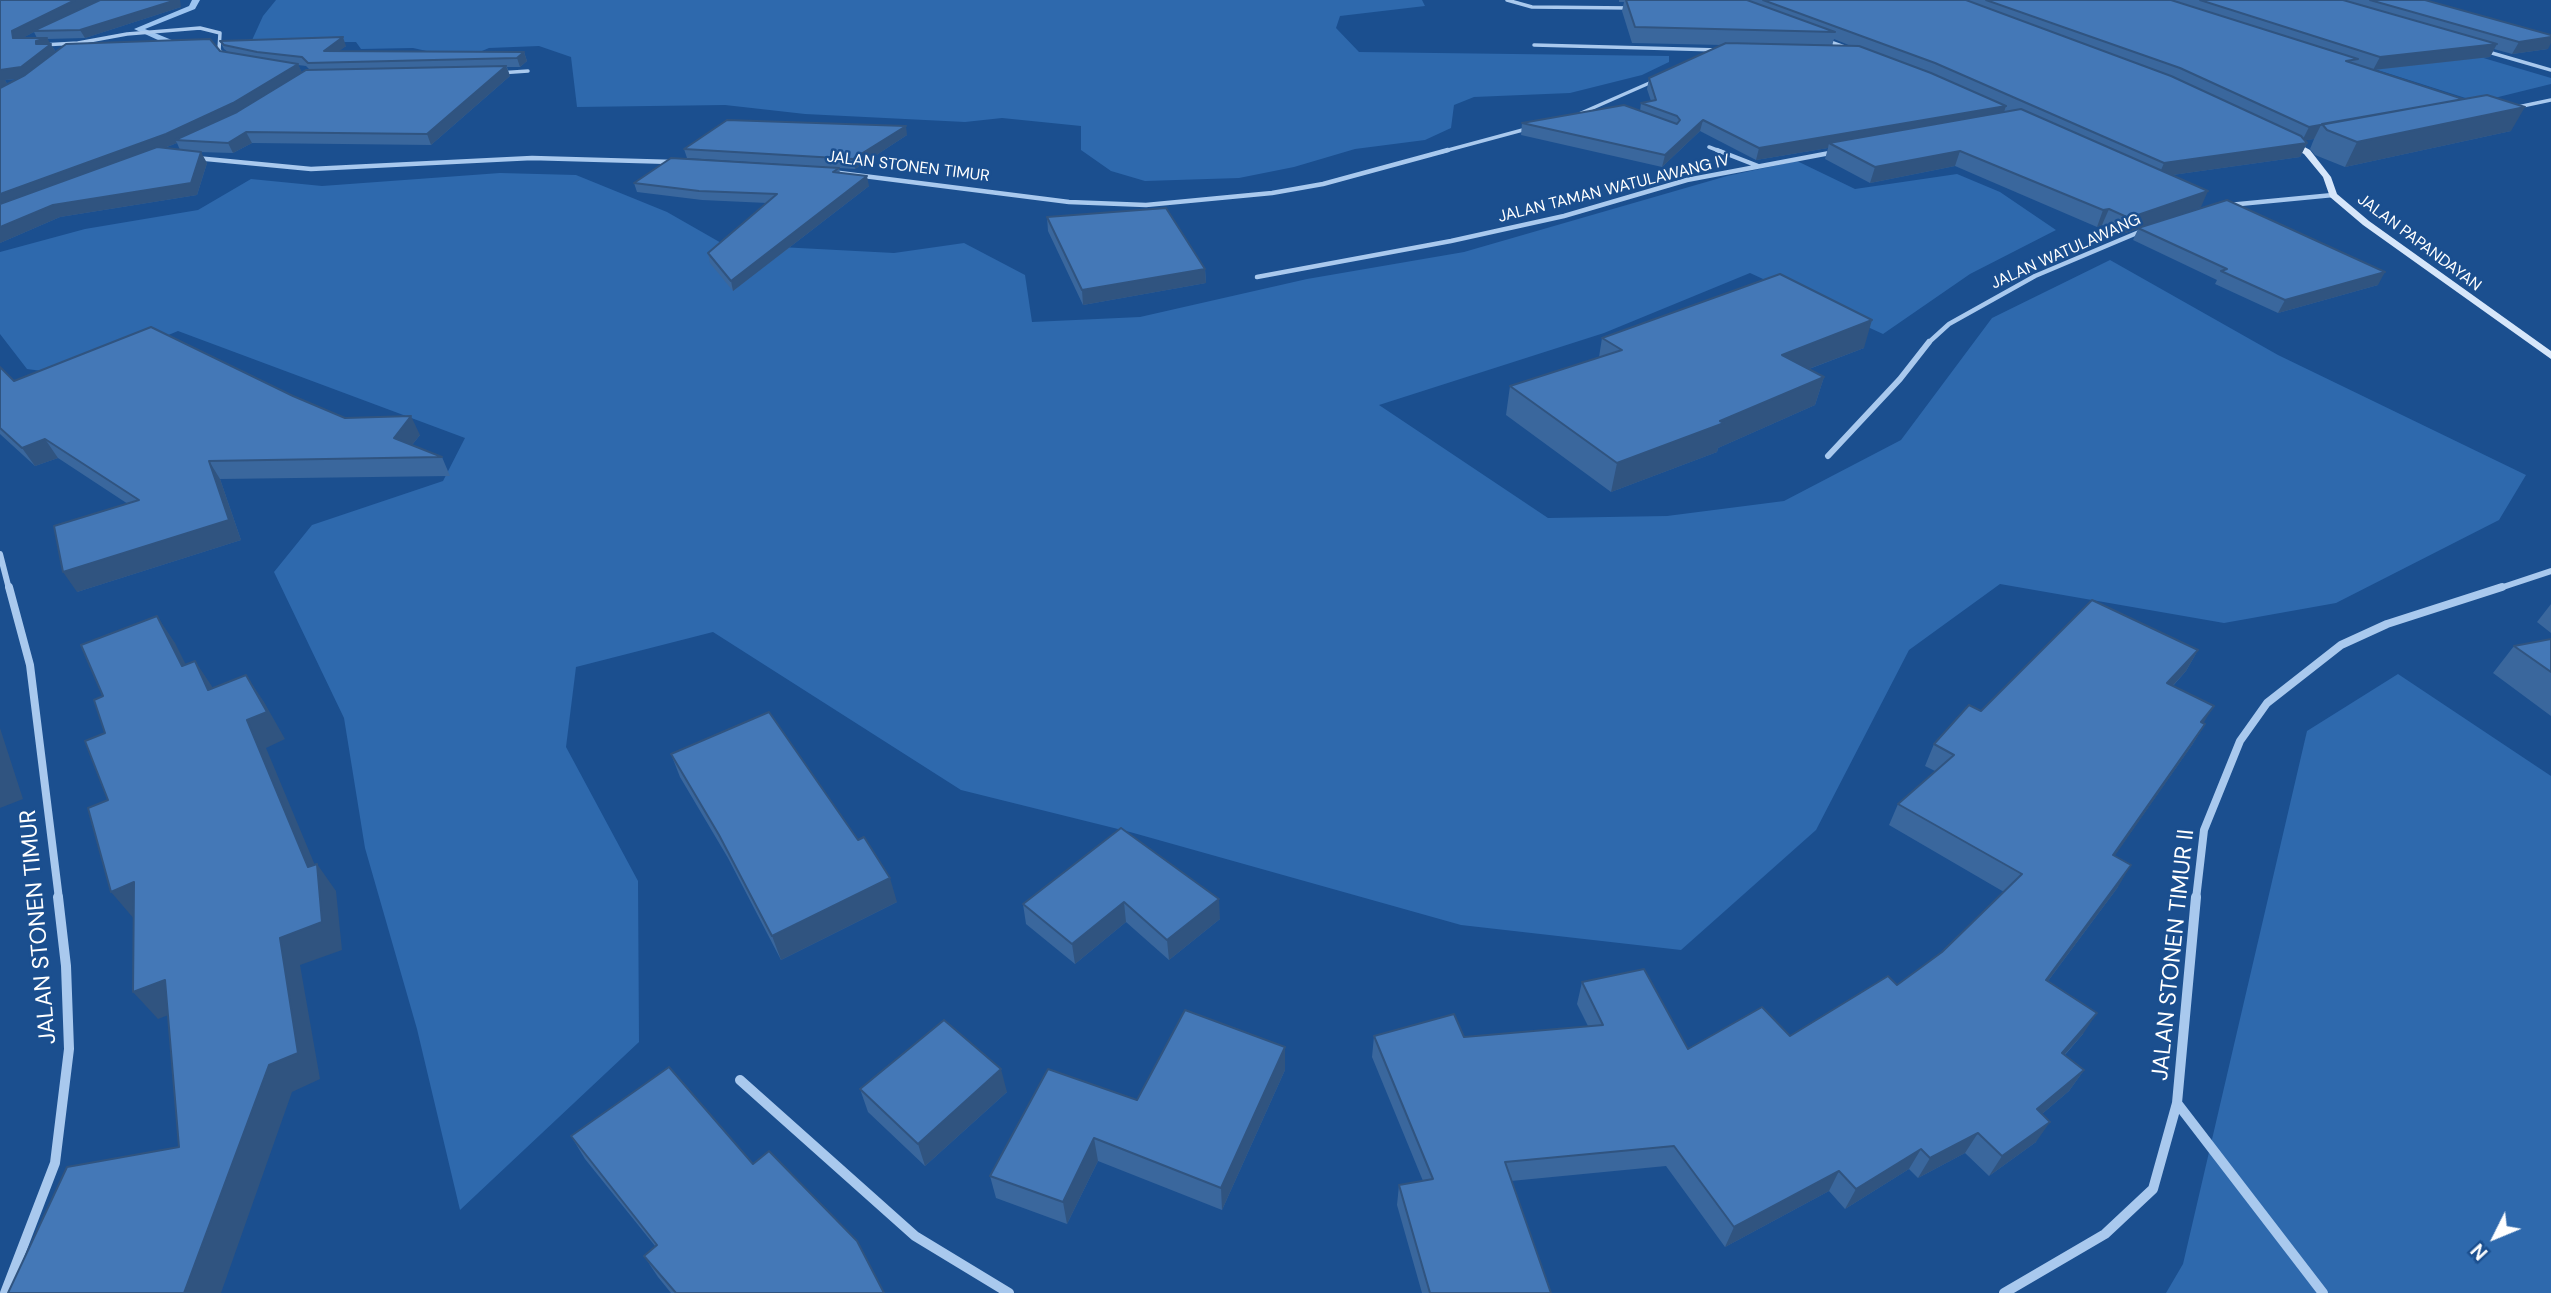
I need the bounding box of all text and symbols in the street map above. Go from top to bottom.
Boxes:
street label: JALAN STONEN TIMUR [825,147,991,187]
street label: JALAN TAMAN WATULAWANG IV [1496,151,1732,227]
street label: JALAN PAPANDAYAN [2353,190,2485,296]
street label: JALAN WATULAWANG [1988,210,2144,294]
street label: JALAN STONEN TIMUR [15,808,63,1046]
street label: JALAN STONEN TIMUR II [2147,828,2201,1082]
north arrow [2460,1202,2530,1272]
text: N [2465,1238,2493,1265]

